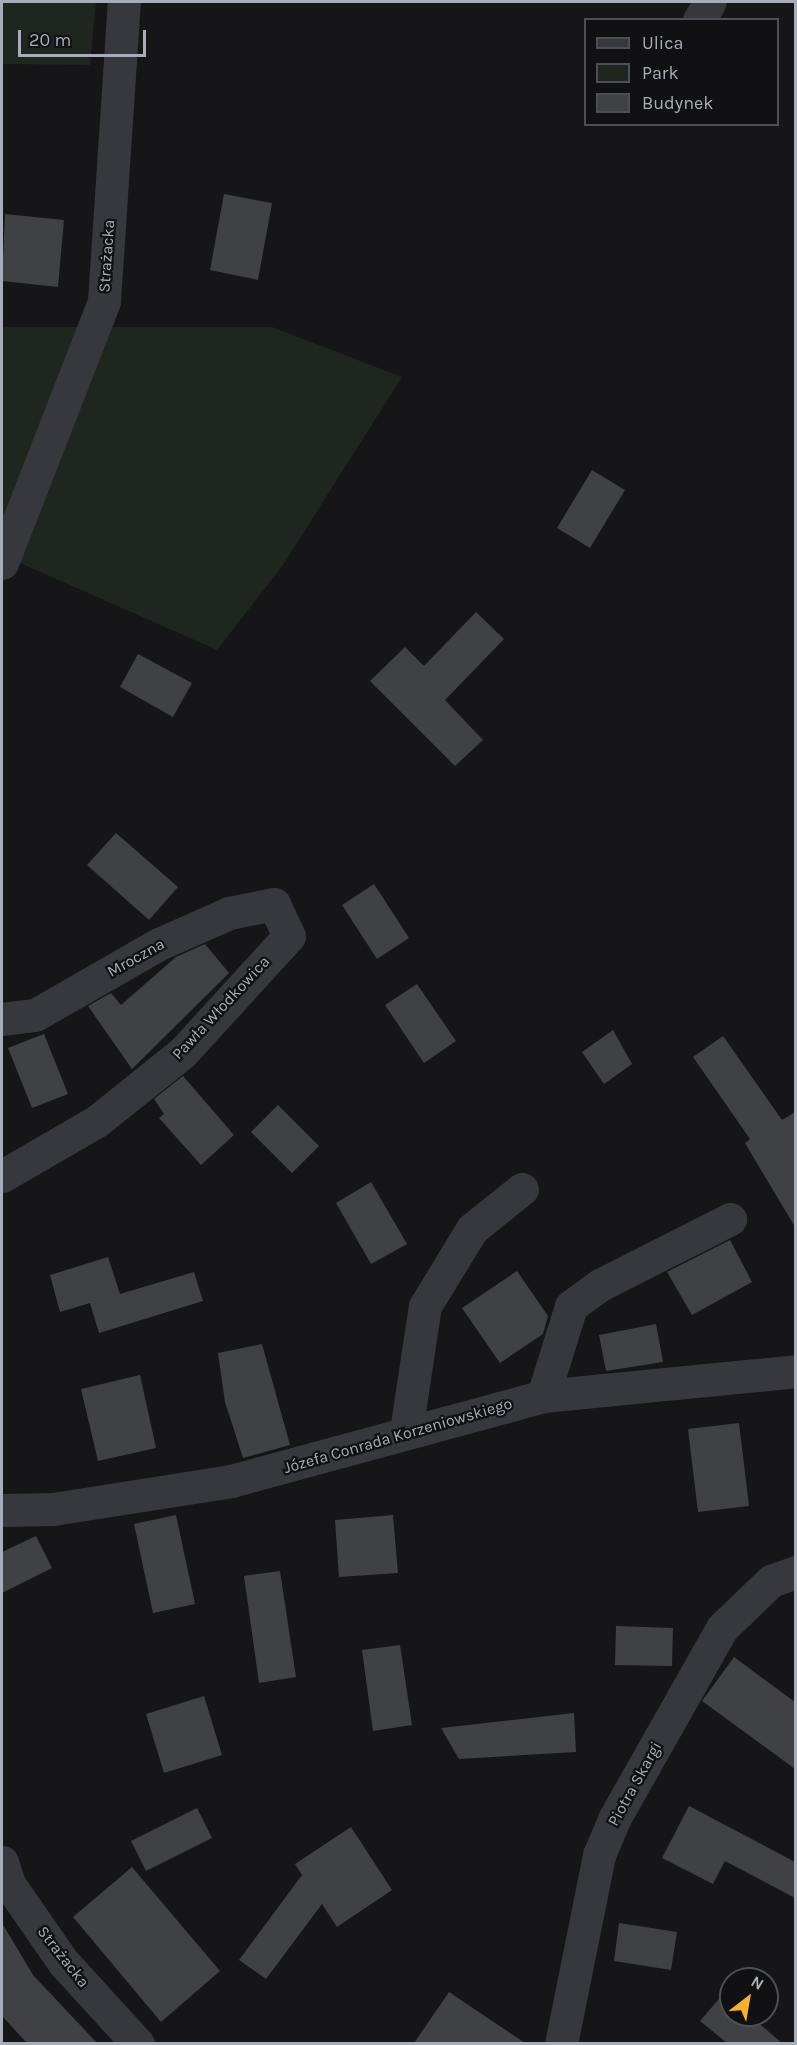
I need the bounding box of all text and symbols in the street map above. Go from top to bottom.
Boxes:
scale bar [21,18,148,56]
legend [584,18,779,126]
text: 20 m [29,29,71,51]
text: Ulica [642,32,683,54]
text: Park [642,62,679,84]
text: Budynek [642,92,713,114]
street label: Strażacka [95,219,119,293]
street label: Mroczna [104,934,168,982]
street label: Pawła Włodkowica [168,952,274,1064]
street label: Józefa Conrada Korzeniowskiego [281,1394,515,1478]
street label: Piotra Skargi [604,1738,666,1830]
street label: Strażacka [33,1922,93,1992]
north arrow [719,1967,779,2027]
text: N [748,1972,767,1994]

